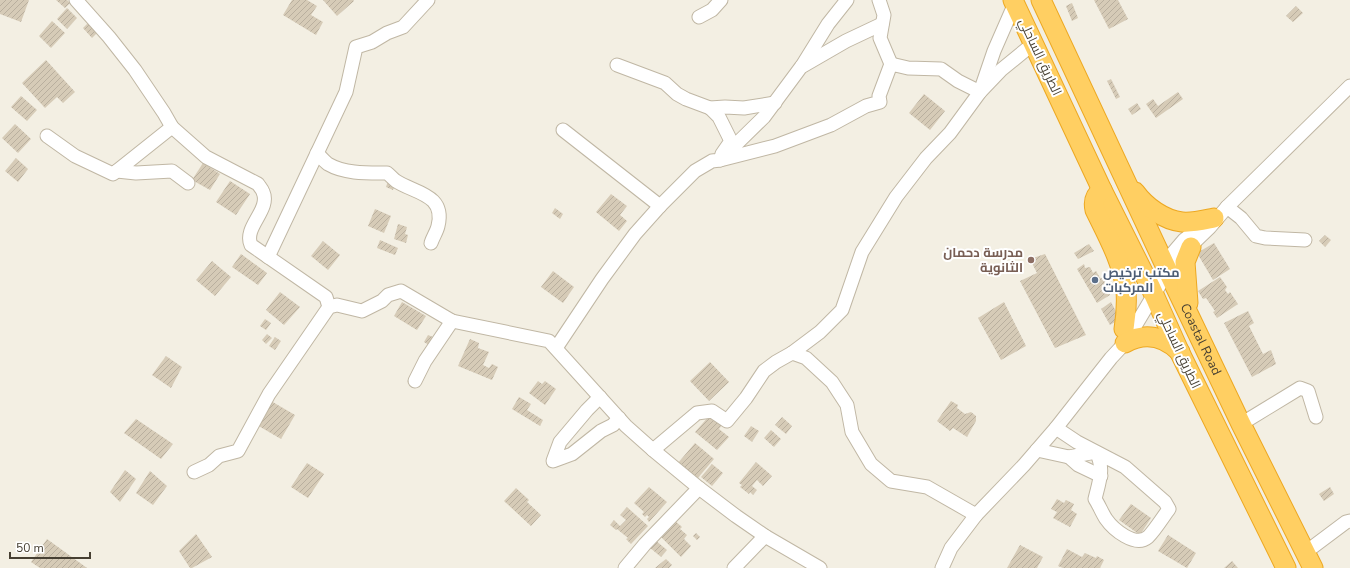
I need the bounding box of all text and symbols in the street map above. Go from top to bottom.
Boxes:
street label: الطريق الساحلي [1013,15,1066,99]
place label: مدرسة دحمان الثانوية [943,244,1023,277]
marker: مدرسة دحمان الثانوية [1026,255,1036,265]
place label: مكتب ترخيص المركبات [1103,264,1180,297]
marker: مكتب ترخيص المركبات [1090,275,1100,285]
street label: Coastal Road [1176,301,1225,378]
street label: الطريق الساحلي [1152,308,1205,392]
scale bar [10,534,90,560]
text: 50 m [16,540,44,556]

